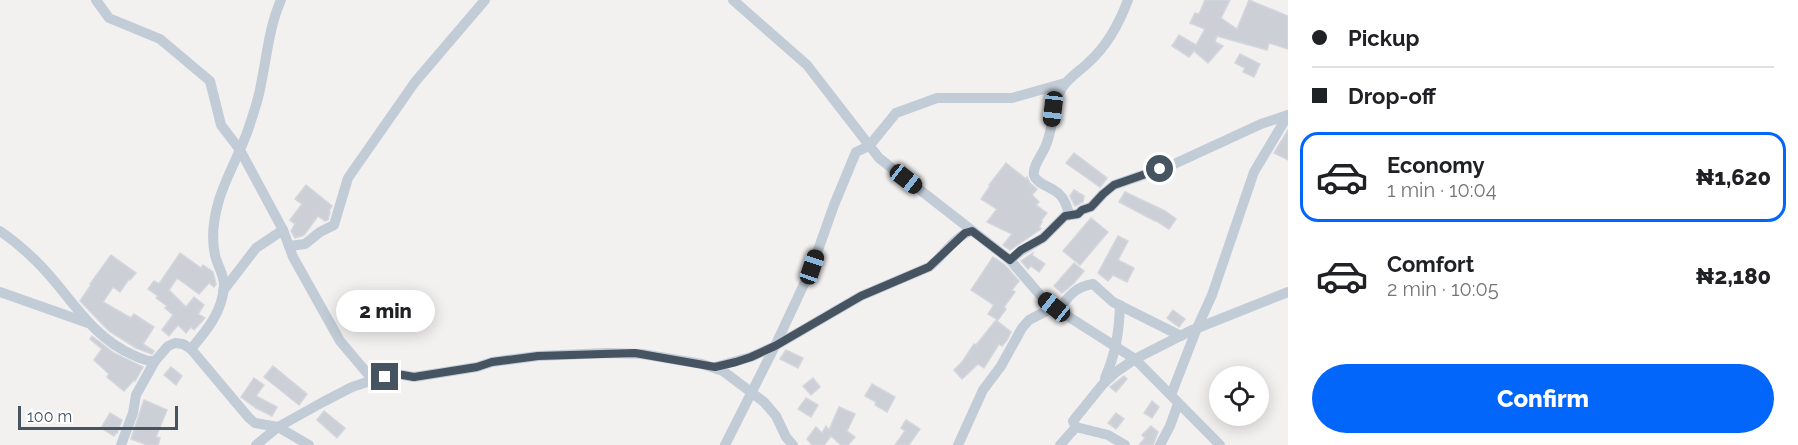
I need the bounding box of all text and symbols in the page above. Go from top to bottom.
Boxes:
text: Pickup [1348,25,1420,51]
text: Drop-off [1348,83,1436,109]
car [1042,90,1064,128]
icon: car [1315,150,1369,204]
text: Economy [1387,152,1485,178]
route start [1146,155,1173,182]
car [886,161,926,197]
text: ₦1,620 [1696,164,1771,190]
text: 1 min · 10:04 [1387,178,1497,202]
car [798,247,826,287]
icon: car [1315,249,1369,303]
text: Comfort [1387,251,1474,277]
text: ₦2,180 [1696,263,1771,289]
text: 2 min · 10:05 [1387,277,1499,301]
car [1034,289,1074,325]
callout: 2 min [336,290,434,332]
text: 2 min [359,299,412,323]
route end [371,363,398,390]
button: Confirm [1312,364,1774,433]
map controls [1209,366,1269,426]
button: locate [1209,366,1269,426]
scale bar [18,403,178,430]
text: 100 m [27,407,72,426]

